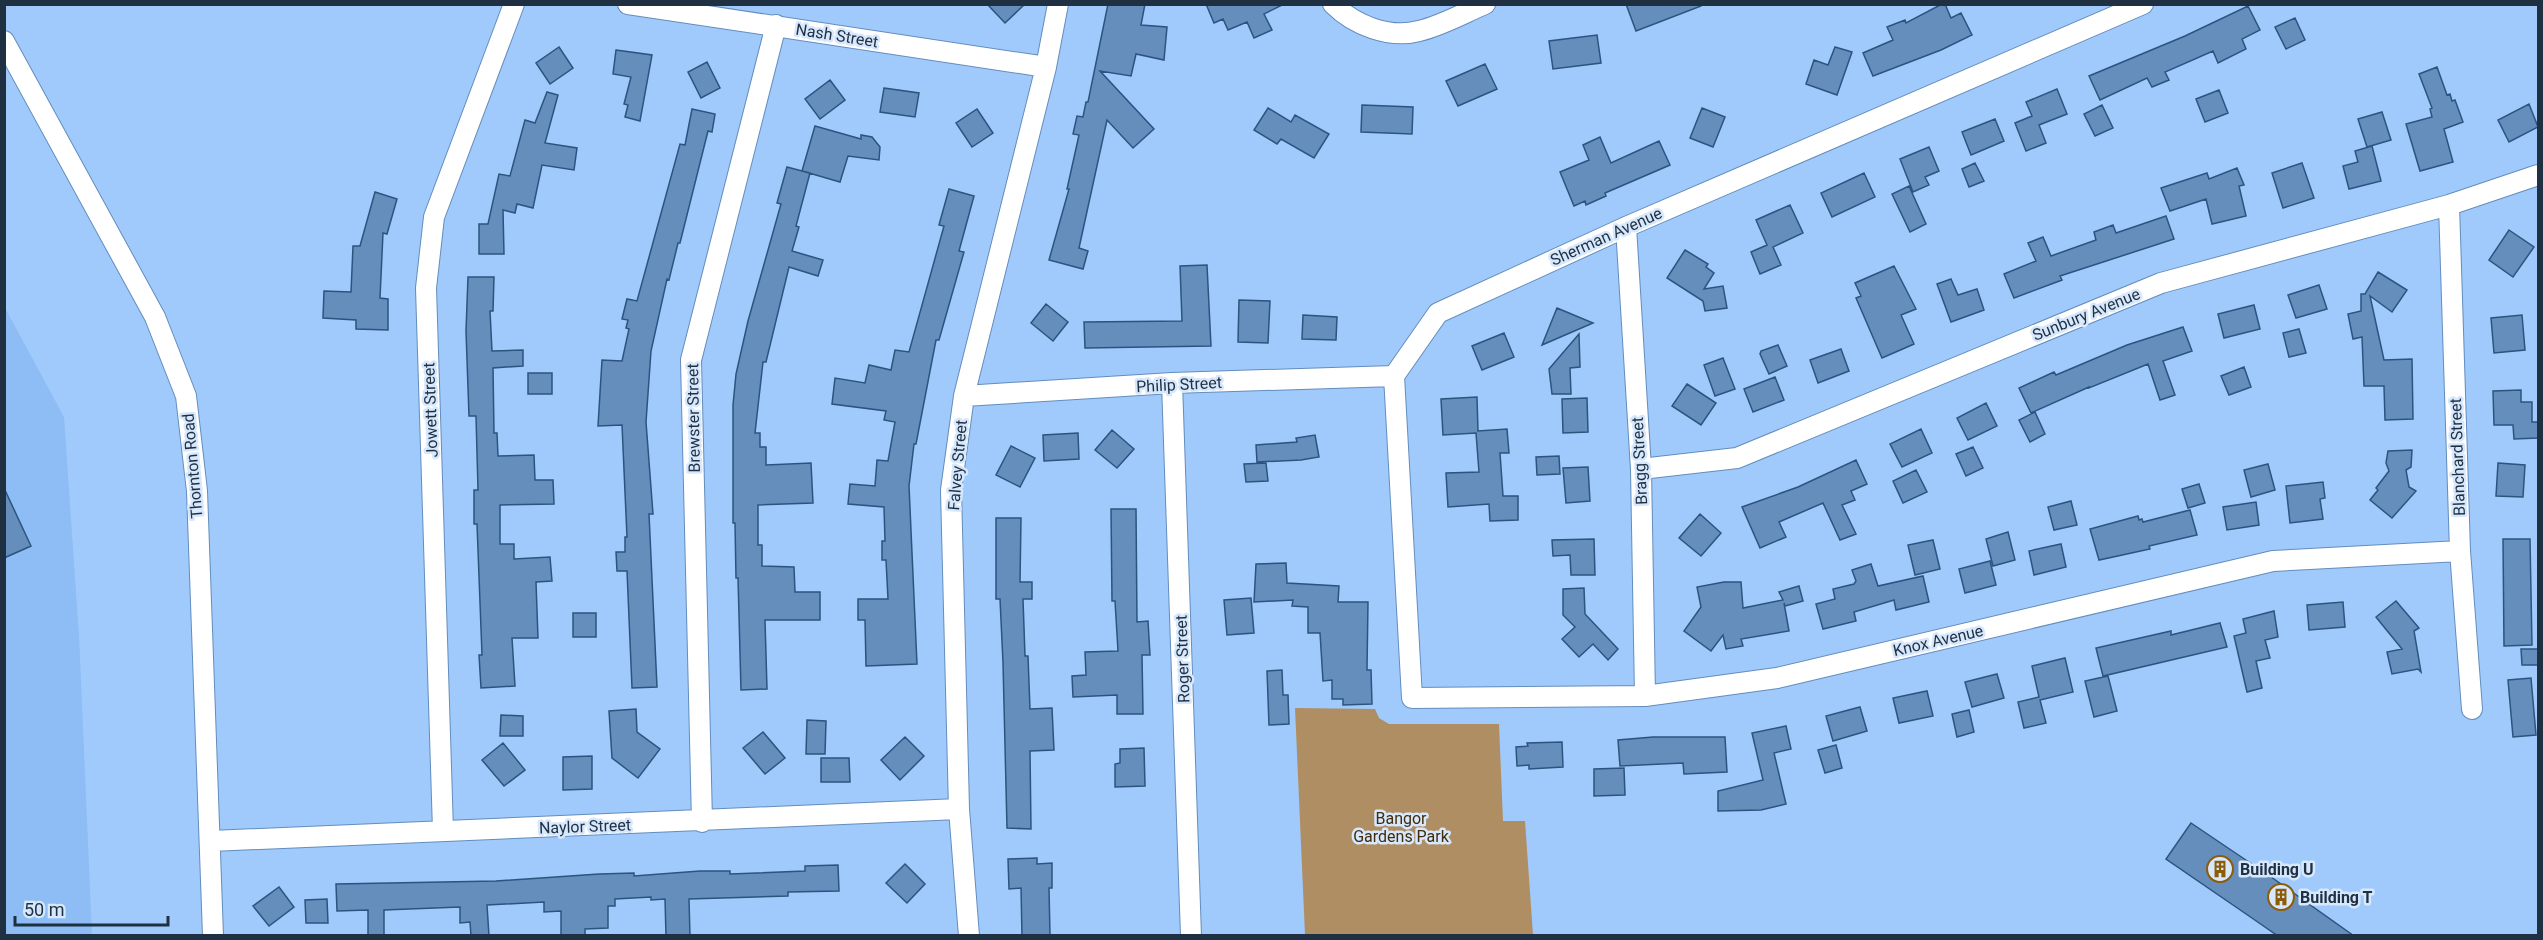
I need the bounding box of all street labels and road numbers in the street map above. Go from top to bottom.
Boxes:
street label: Nash Street [794,20,880,51]
street label: Sherman Avenue [1547,203,1665,270]
street label: Sunbury Avenue [2030,284,2143,345]
street label: Jowett Street [419,362,442,458]
street label: Brewster Street [683,363,704,473]
street label: Philip Street [1136,373,1222,396]
street label: Blanchard Street [2446,398,2469,516]
street label: Thornton Road [178,413,207,519]
street label: Bragg Street [1628,417,1651,505]
street label: Falvey Street [944,419,971,511]
street label: Roger Street [1171,615,1194,703]
street label: Knox Avenue [1891,621,1985,660]
street label: Naylor Street [539,815,631,838]

